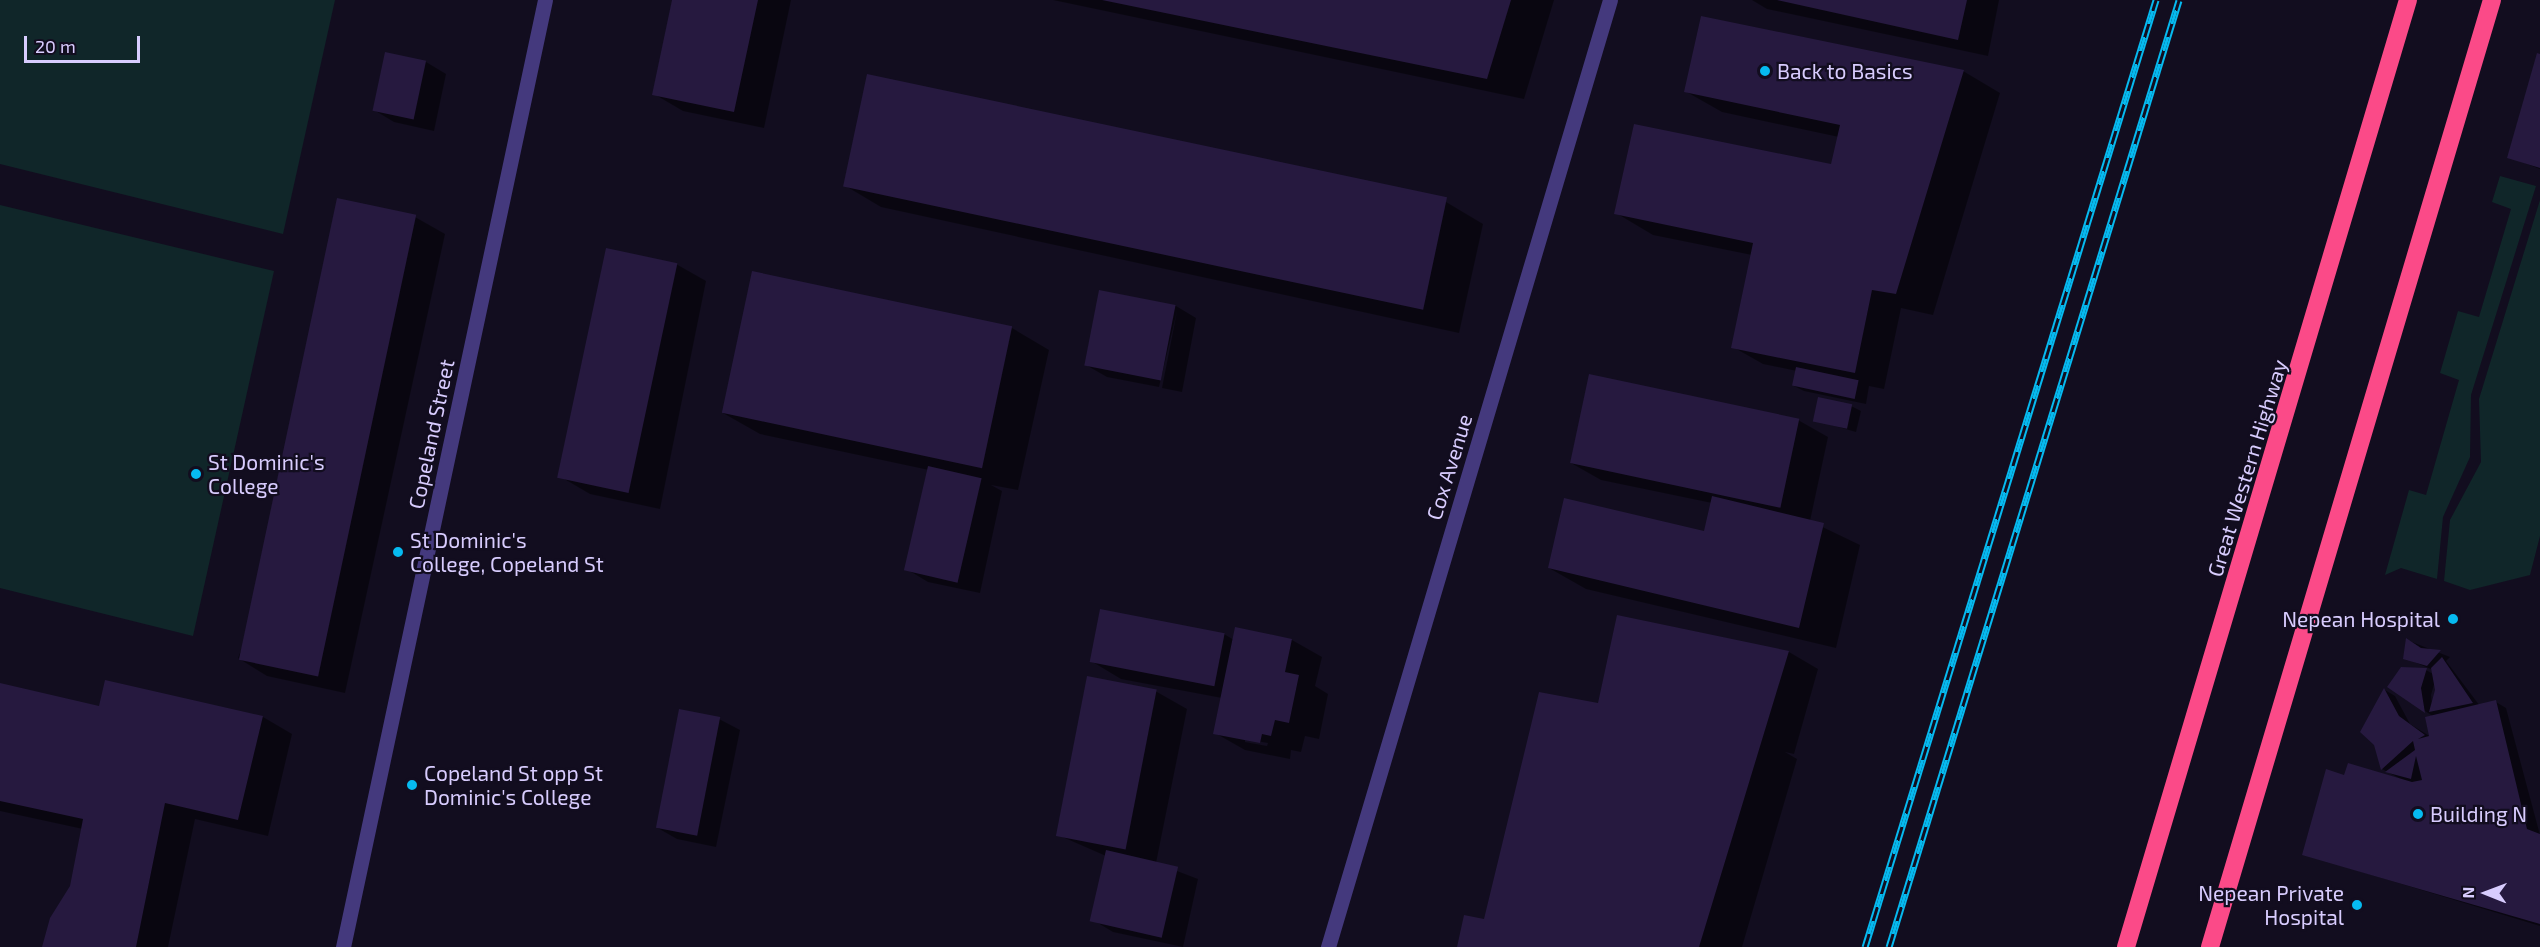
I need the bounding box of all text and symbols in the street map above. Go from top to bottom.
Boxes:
scale bar [27,24,142,62]
text: 20 m [35,35,76,57]
place label: Back to Basics [1777,58,1913,84]
marker: Back to Basics [1758,64,1772,78]
street label: Great Western Highway [2202,356,2292,580]
street label: Copeland Street [403,357,459,511]
street label: Cox Avenue [1421,411,1477,523]
place label: St Dominic's College [208,449,325,499]
marker: St Dominic's College [189,467,203,481]
place label: St Dominic's College, Copeland St [410,527,604,577]
marker: St Dominic's College, Copeland St [391,545,405,559]
place label: Nepean Hospital [2282,606,2440,632]
marker: Nepean Hospital [2444,610,2462,628]
place label: Copeland St opp St Dominic's College [424,760,603,810]
marker: Copeland St opp St Dominic's College [405,778,419,792]
place label: Building N [2430,801,2527,827]
marker: Building N [2411,807,2425,821]
north arrow [2456,863,2516,923]
place label: Nepean Private Hospital [2198,880,2344,930]
text: N [2458,887,2477,899]
marker: Nepean Private Hospital [2348,896,2366,914]

